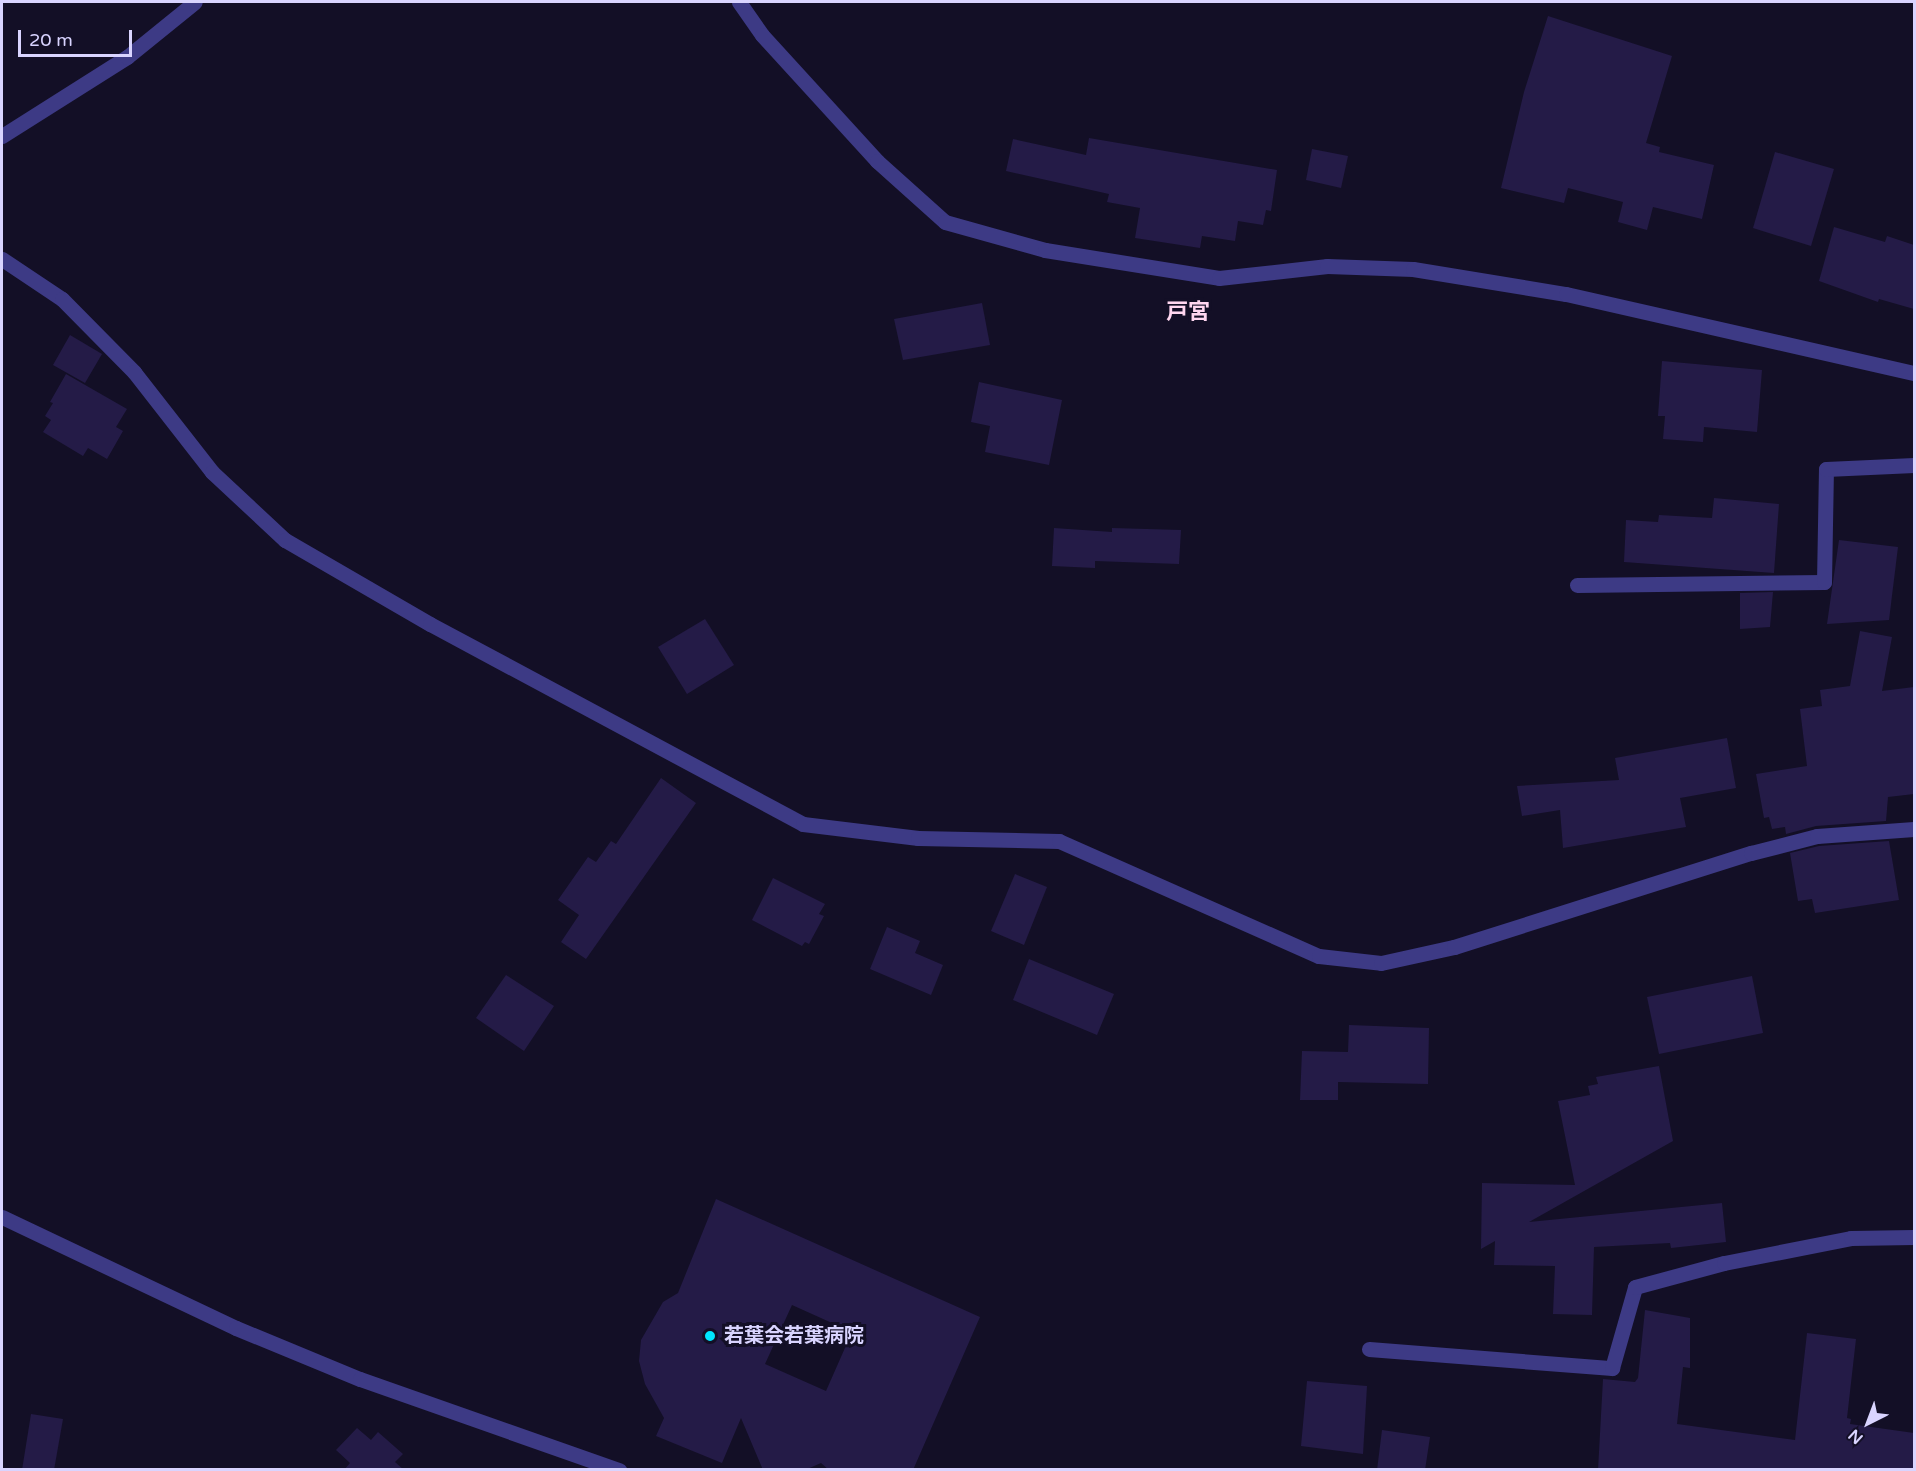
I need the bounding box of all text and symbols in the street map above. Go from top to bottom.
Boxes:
scale bar [21,18,135,56]
text: 20 m [29,29,73,51]
district label: 戸宮 [1166,300,1210,326]
place label: 若葉会若葉病院 [724,1324,864,1348]
marker: 若葉会若葉病院 [701,1327,719,1345]
north arrow [1838,1393,1898,1453]
text: N [1844,1425,1867,1448]

